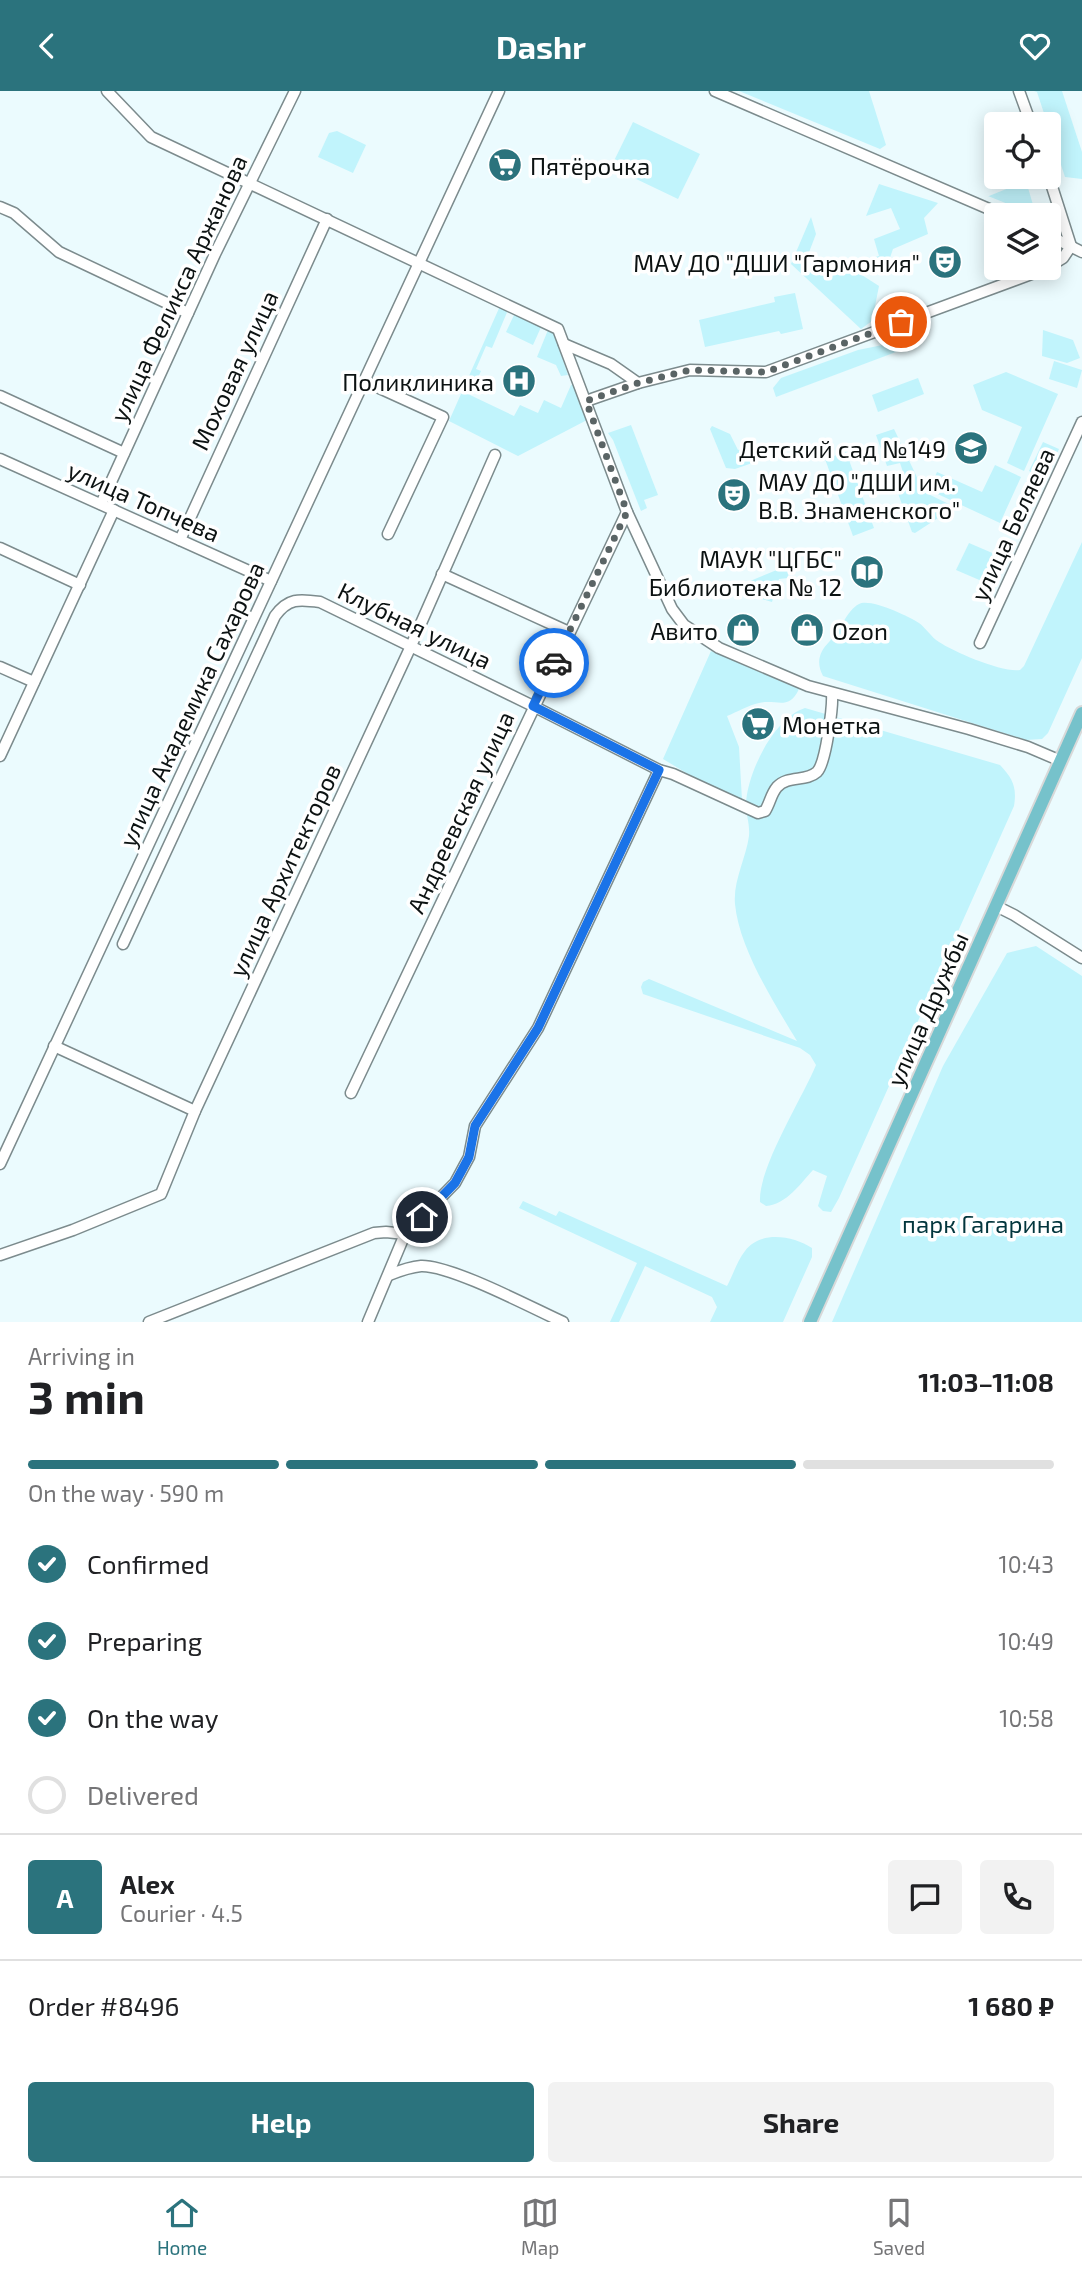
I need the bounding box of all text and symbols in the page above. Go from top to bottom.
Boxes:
icon: back [28,27,66,65]
text: Dashr [496,27,586,65]
icon: heart [1016,27,1054,65]
map controls [984,112,1061,280]
button: locate [984,112,1061,189]
supermarket icon: Пятёрочка [486,146,524,184]
street label: улица Феликса Аржанова [103,150,254,426]
place label: Пятёрочка [530,151,650,180]
button: layers [984,203,1061,280]
theatre icon: МАУ ДО "ДШИ "Гармония" [926,243,964,281]
place label: МАУ ДО "ДШИ "Гармония" [633,248,920,277]
street label: Моховая улица [184,286,285,455]
pin [871,292,931,352]
icon: bag [882,303,920,341]
hospital icon: Поликлиника [500,362,538,400]
place label: Поликлиника [342,367,494,396]
school or university icon: Детский сад №149 [952,429,990,467]
place label: Детский сад №149 [739,434,946,463]
street label: улица Беляева [964,443,1061,606]
street label: улица Топчева [63,455,225,548]
place label: МАУ ДО "ДШИ им. В.В. Знаменского" [758,467,960,524]
theatre icon: МАУ ДО "ДШИ им. В.В. Знаменского" [715,476,753,514]
place label: МАУК "ЦГБС" Библиотека № 12 [649,544,842,601]
library icon: МАУК "ЦГБС" Библиотека № 12 [848,553,886,591]
street label: улица Академика Сахарова [112,557,271,852]
street label: Клубная улица [333,575,496,676]
shop icon: Авито [724,611,762,649]
shop icon: Ozon [788,611,826,649]
place label: Авито [650,616,718,645]
place label: Ozon [832,616,888,645]
courier [519,628,589,698]
icon: car [535,644,573,682]
supermarket icon: Монетка [739,705,777,743]
street label: Андреевская улица [400,706,520,918]
place label: Монетка [782,710,881,739]
street label: улица Архитекторов [222,759,347,982]
street label: улица Дружбы [880,927,975,1091]
pin [392,1187,452,1247]
icon: home [403,1198,441,1236]
park label: парк Гагарина [902,1209,1064,1238]
text: Arriving in [28,1342,135,1370]
text: 11:03–11:08 [918,1366,1054,1397]
text: 3 min [28,1368,145,1423]
text: On the way · 590 m [28,1479,224,1507]
icon: check [28,1545,66,1583]
text: Confirmed [87,1548,210,1579]
text: 10:43 [999,1550,1054,1578]
icon: check [28,1622,66,1660]
text: Preparing [87,1625,202,1656]
text: 10:49 [998,1627,1054,1655]
icon: check [28,1699,66,1737]
text: On the way [87,1702,218,1733]
text: 10:58 [999,1704,1054,1732]
text: Delivered [87,1779,199,1810]
button: chat [888,1860,962,1934]
button: phone [980,1860,1054,1934]
text: Alex [120,1868,175,1899]
text: A [57,1882,73,1913]
text: Courier · 4.5 [120,1899,243,1927]
text: Order #8496 [28,1990,179,2021]
text: 1 680 ₽ [968,1990,1054,2021]
button: Help [28,2082,534,2162]
button: Share [548,2082,1054,2162]
tab: Home [157,2194,207,2259]
tab: Map [521,2194,559,2259]
tab: Saved [873,2194,925,2259]

